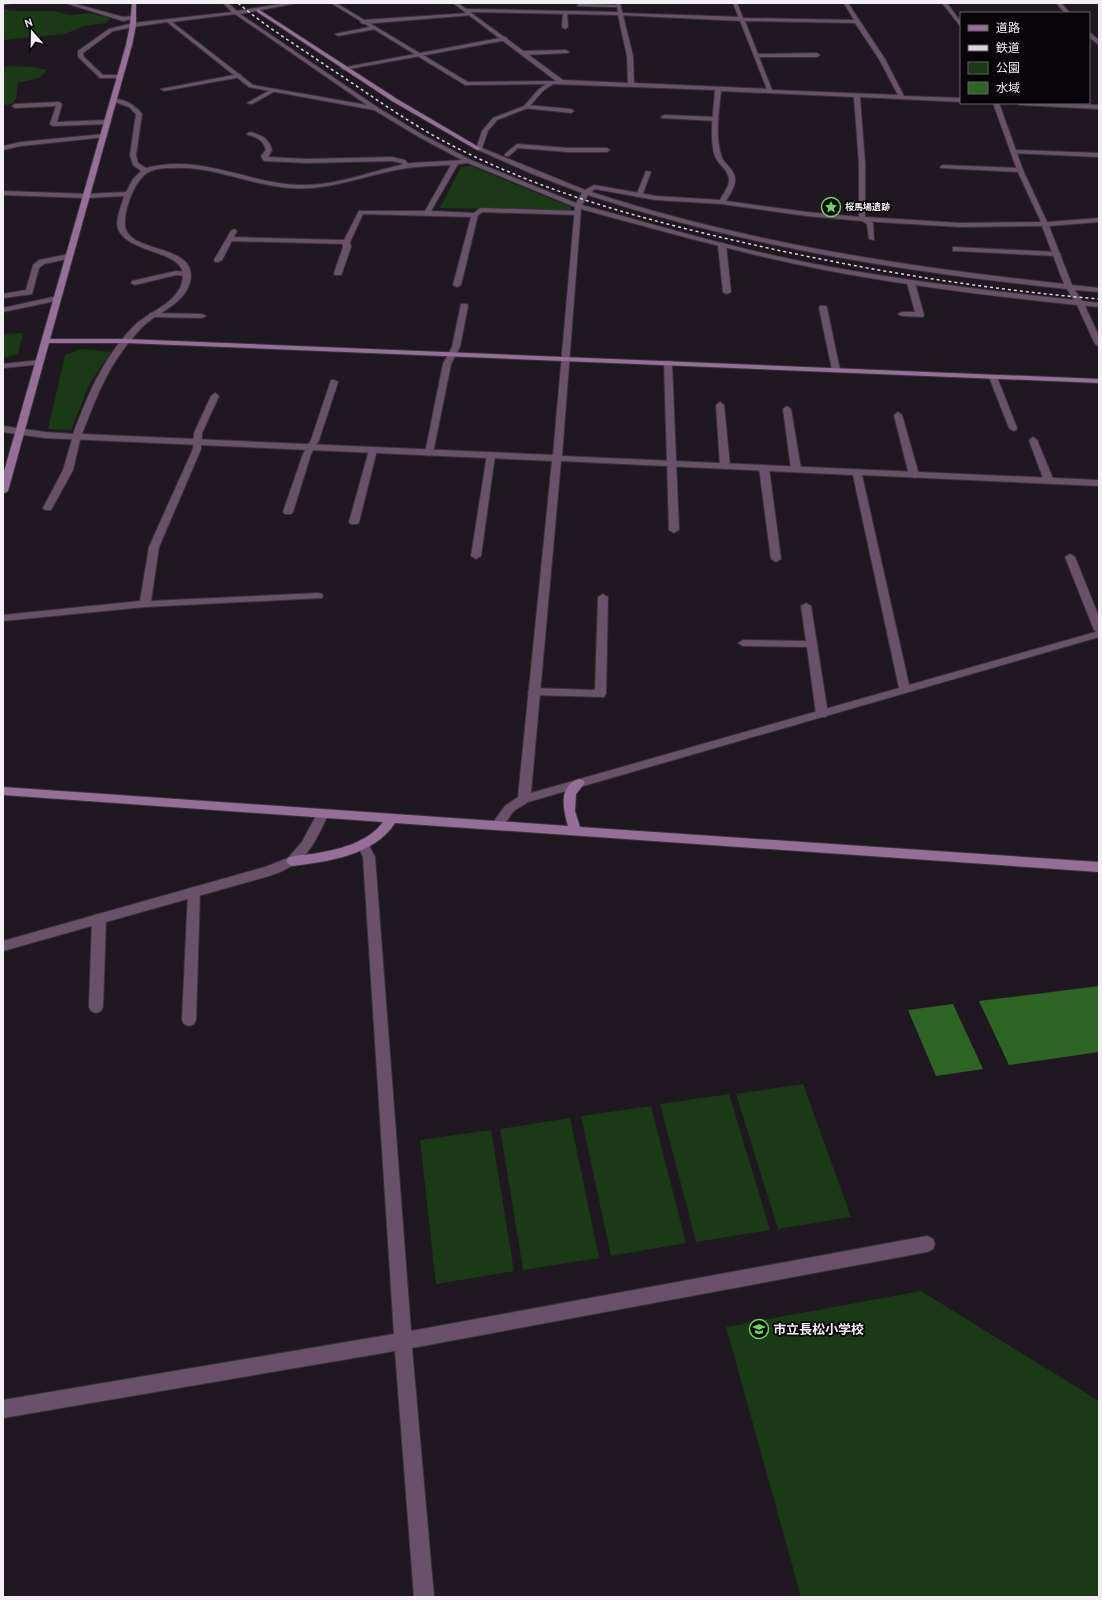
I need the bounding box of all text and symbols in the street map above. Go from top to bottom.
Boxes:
north arrow [12,12,52,52]
legend [960,12,1090,104]
text: N [23,15,35,31]
text: 道路 [996,20,1020,35]
text: 鉄道 [996,40,1020,55]
text: 公園 [996,60,1020,75]
text: 水域 [996,80,1020,95]
place icon: 桜馬場遺跡 [820,196,842,218]
place label: 桜馬場遺跡 [845,201,890,212]
school or university icon: 市立長松小学校 [748,1318,770,1340]
place label: 市立長松小学校 [773,1321,864,1337]

